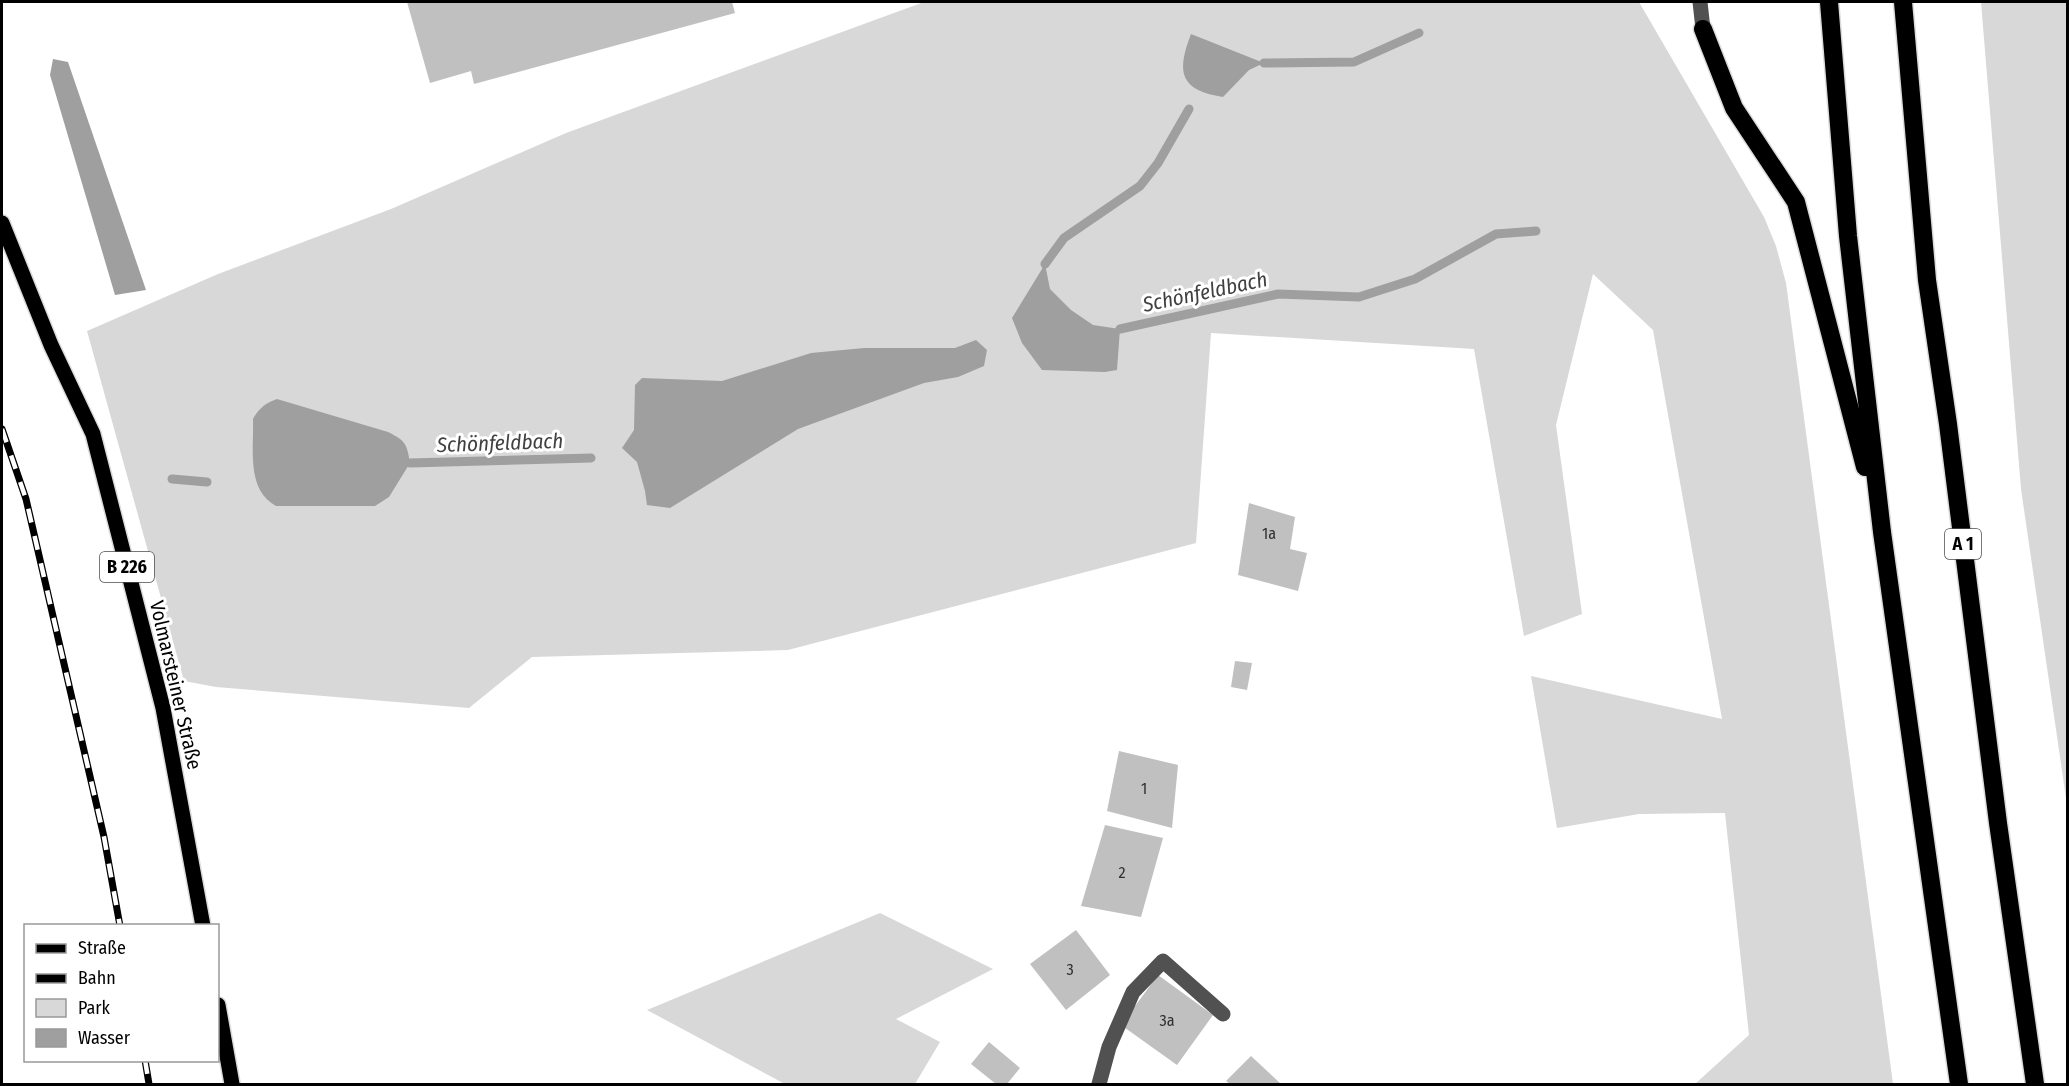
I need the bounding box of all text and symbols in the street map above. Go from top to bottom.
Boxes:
water label: Schönfeldbach [1139,266,1270,318]
water label: Schönfeldbach [435,428,564,458]
house number: 1a [1262,524,1276,543]
road number: A 1 [1945,529,1981,559]
road number: B 226 [100,552,154,582]
street label: Volmarsteiner Straße [145,598,207,772]
house number: 1 [1141,779,1147,798]
house number: 2 [1118,863,1126,882]
legend [24,924,219,1062]
text: Straße [78,937,126,959]
house number: 3 [1066,960,1074,979]
text: Bahn [78,967,116,989]
text: Park [78,997,111,1019]
house number: 3a [1159,1011,1175,1030]
text: Wasser [78,1027,131,1049]

